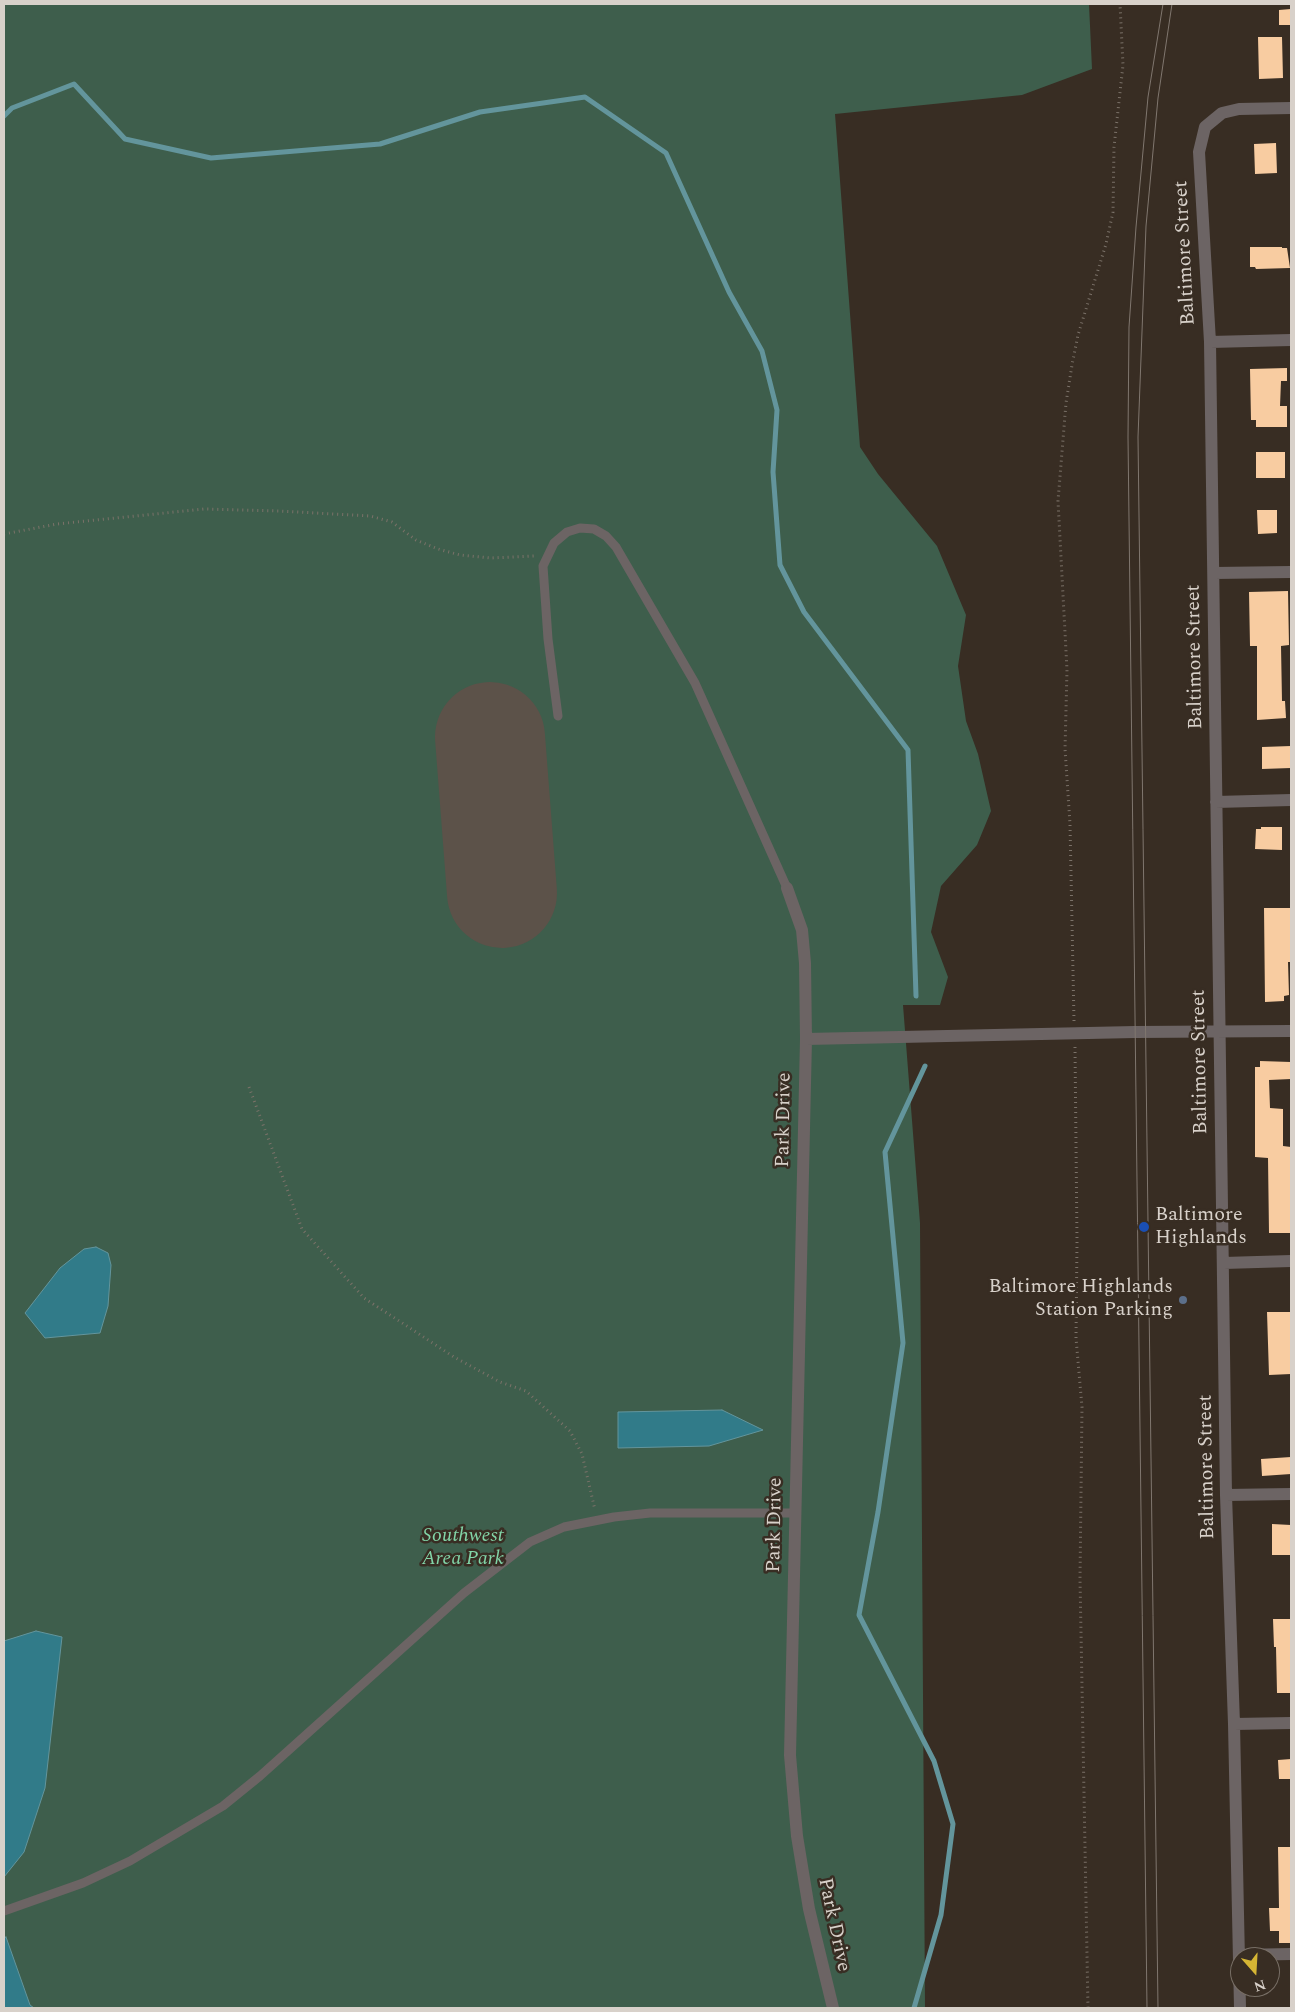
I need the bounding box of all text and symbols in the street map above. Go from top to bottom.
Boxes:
street label: Baltimore Street [1170,180,1202,326]
street label: Baltimore Street [1183,584,1209,730]
street label: Baltimore Street [1188,989,1214,1135]
street label: Park Drive [772,1072,798,1168]
place label: Baltimore Highlands [1155,1204,1247,1251]
marker: Baltimore Highlands [1137,1220,1151,1234]
place label: Baltimore Highlands Station Parking [988,1276,1173,1323]
marker: Baltimore Highlands Station Parking [1177,1294,1189,1306]
street label: Baltimore Street [1195,1394,1221,1540]
street label: Park Drive [763,1477,789,1573]
park label: Southwest Area Park [422,1525,504,1572]
street label: Park Drive [811,1876,855,1974]
north arrow [1230,1947,1280,1997]
text: N [1251,1974,1269,1997]

